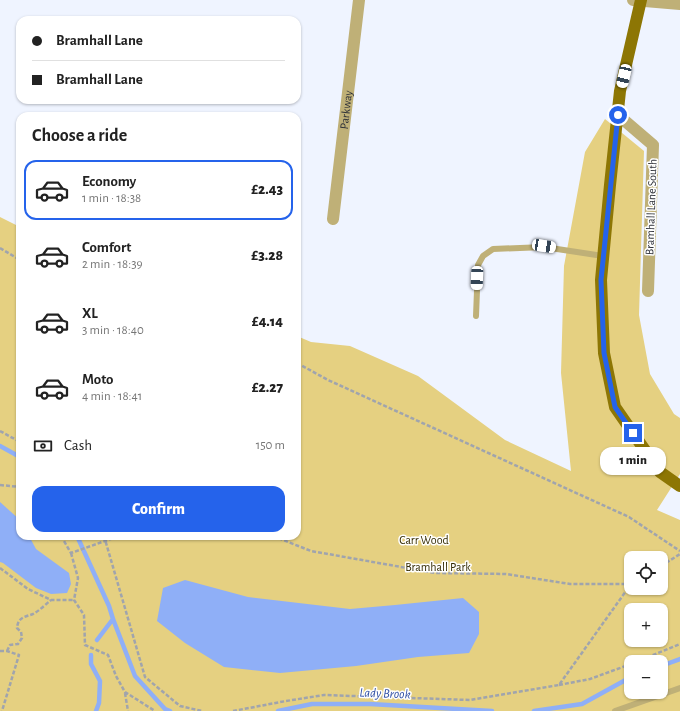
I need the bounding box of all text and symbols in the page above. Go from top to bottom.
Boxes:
text: Bramhall Lane [56,33,143,48]
car [615,63,633,89]
text: Bramhall Lane [56,72,143,87]
street label: Parkway [338,90,355,130]
route start [609,106,627,124]
text: Choose a ride [32,127,127,145]
street label: Bramhall Lane South [643,159,659,255]
icon: car [34,172,70,208]
text: Economy [82,174,136,189]
text: £2.43 [251,182,283,197]
text: 1 min · 18:38 [82,192,141,205]
icon: car [34,238,70,274]
car [531,238,557,254]
text: Comfort [82,240,131,255]
text: £3.28 [251,248,283,263]
text: 2 min · 18:39 [82,258,143,271]
car [471,266,483,290]
icon: car [34,304,70,340]
text: XL [82,306,98,321]
text: £4.14 [252,314,283,329]
text: 3 min · 18:40 [82,324,144,337]
icon: car [34,370,70,406]
text: Moto [82,372,114,387]
text: £2.27 [252,380,283,395]
text: 4 min · 18:41 [82,390,142,403]
route end [624,424,642,442]
icon: cash [32,435,54,457]
text: Cash [64,438,92,453]
text: 150 m [256,439,285,452]
callout: 1 min [600,447,666,475]
text: 1 min [619,454,647,467]
button: Confirm [32,486,285,532]
park label: Carr Wood [399,534,449,546]
map controls [624,551,668,699]
button: locate [624,551,668,595]
park label: Bramhall Park [405,561,471,573]
button: + [624,603,668,647]
button: − [624,655,668,699]
water label: Lady Brook [359,687,411,701]

